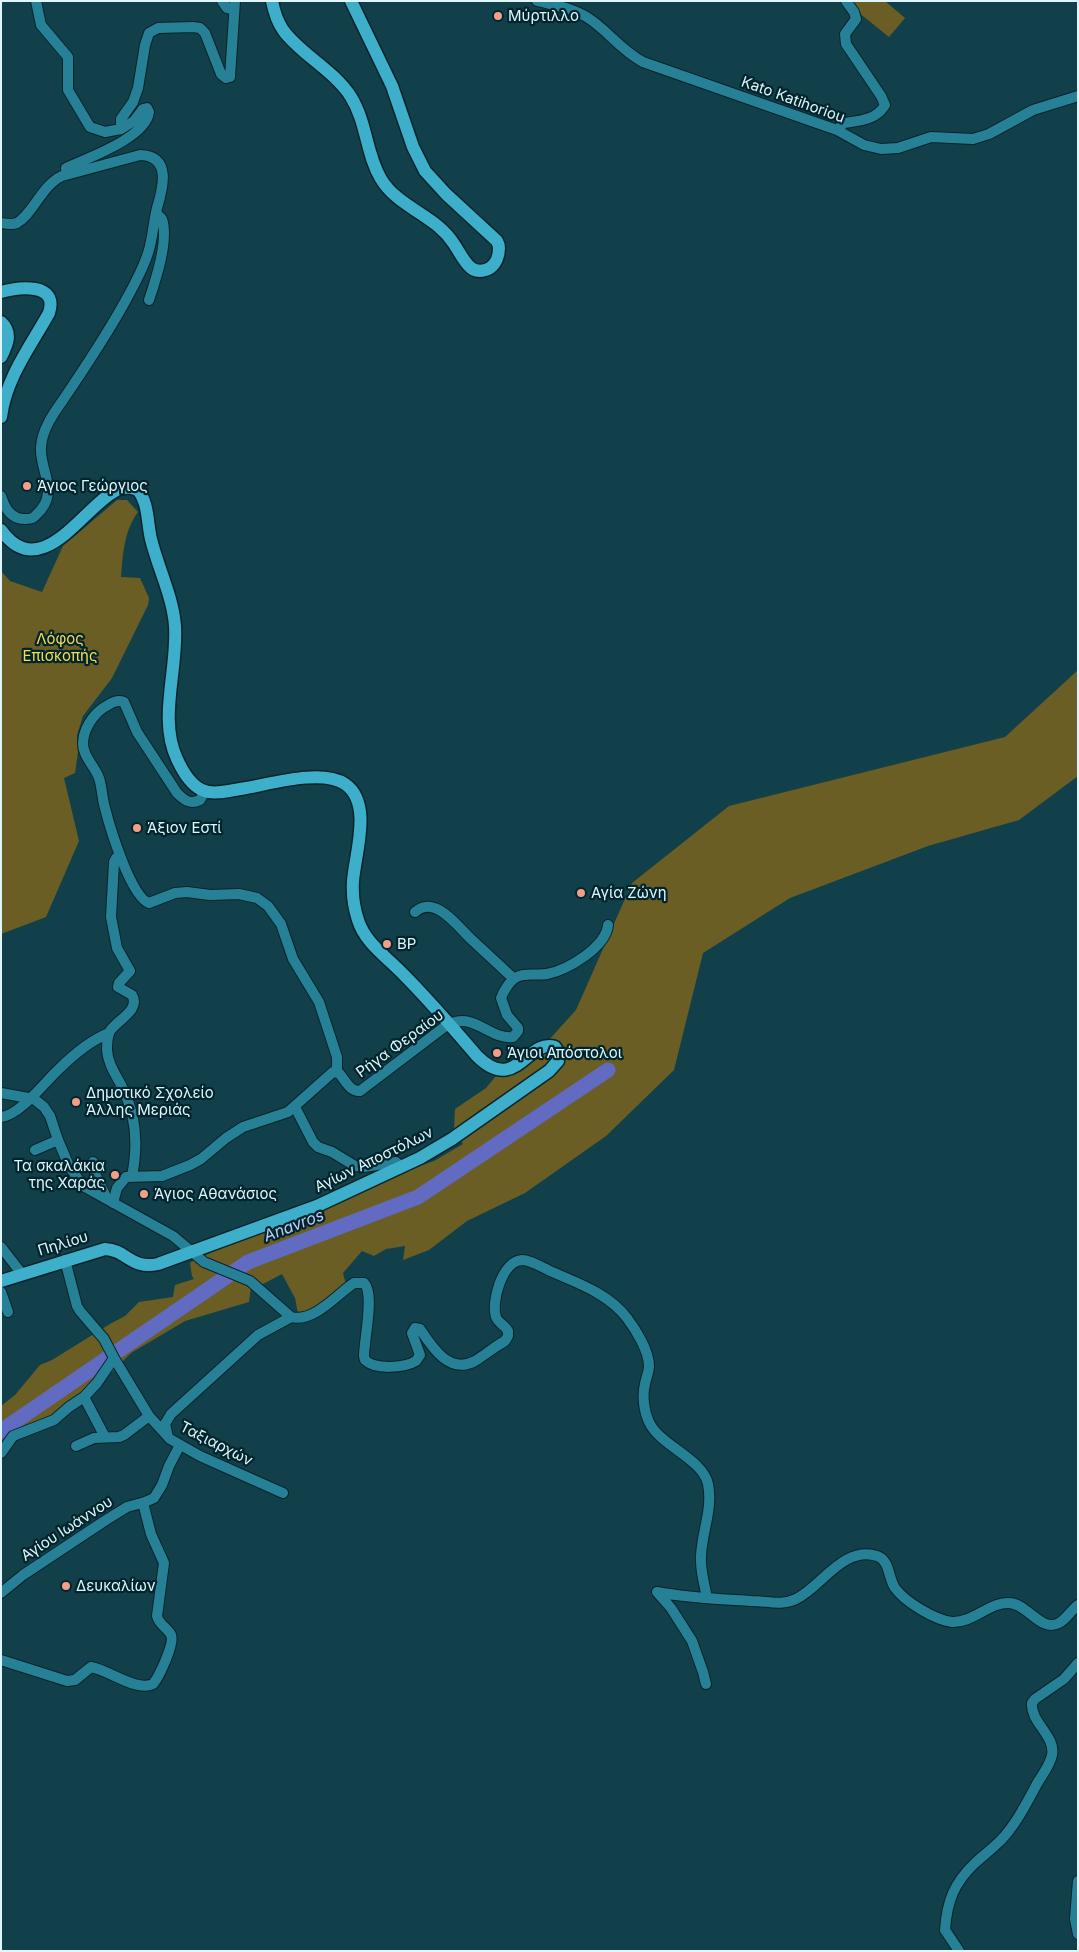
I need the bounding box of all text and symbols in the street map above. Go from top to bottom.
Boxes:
place label: Μύρτιλλο [508,7,579,25]
marker: Μύρτιλλο [492,10,504,22]
street label: Kato Katihoriou [739,73,847,127]
place label: Άγιος Γεώργιος [37,477,148,495]
marker: Άγιος Γεώργιος [21,480,33,492]
park label: Λόφος Επισκοπής [23,630,97,665]
place label: Άξιον Εστί [147,819,221,837]
marker: Άξιον Εστί [131,822,143,834]
place label: Αγία Ζώνη [591,884,667,902]
marker: Αγία Ζώνη [575,887,587,899]
place label: BP [397,935,416,953]
marker: BP [381,938,393,950]
street label: Ρήγα Φεραίου [353,1006,447,1082]
place label: Άγιοι Απόστολοι [507,1044,622,1062]
marker: Άγιοι Απόστολοι [491,1047,503,1059]
place label: Δημοτικό Σχολείο Άλλης Μεριάς [86,1084,214,1119]
marker: Δημοτικό Σχολείο Άλλης Μεριάς [70,1096,82,1108]
street label: Αγίων Αποστόλων [312,1123,436,1197]
place label: Τα σκαλάκια της Χαράς [14,1157,105,1192]
marker: Τα σκαλάκια της Χαράς [109,1169,121,1181]
place label: Άγιος Αθανάσιος [154,1185,277,1203]
marker: Άγιος Αθανάσιος [138,1188,150,1200]
water label: Anavros [261,1206,327,1246]
street label: Πηλίου [36,1228,90,1260]
street label: Ταξιαρχών [177,1418,255,1470]
street label: Αγίου Ιωάννου [18,1493,116,1565]
place label: Δευκαλίων [76,1577,156,1595]
marker: Δευκαλίων [60,1580,72,1592]

